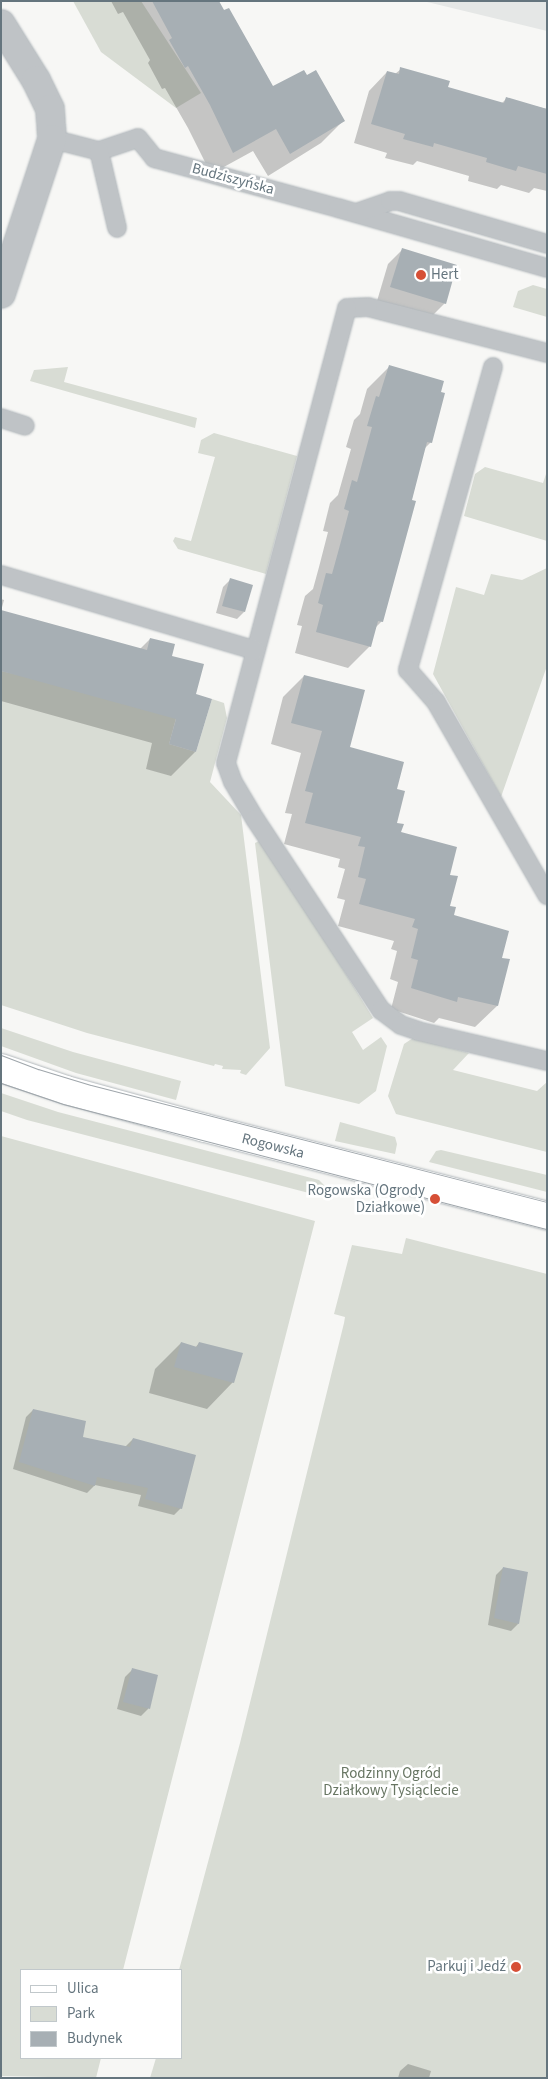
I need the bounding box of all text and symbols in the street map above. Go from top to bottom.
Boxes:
street label: Budziszyńska [190,159,276,199]
place label: Hert [431,266,458,284]
marker: Hert [415,269,427,281]
street label: Rogowska [240,1130,306,1162]
place label: Rogowska (Ogrody Działkowe) [308,1181,425,1216]
marker: Rogowska (Ogrody Działkowe) [429,1193,441,1205]
park label: Rodzinny Ogród Działkowy Tysiąclecie [323,1764,459,1799]
place label: Parkuj i Jedź [427,1958,506,1976]
marker: Parkuj i Jedź [510,1961,522,1973]
legend [20,1969,182,2059]
text: Ulica [67,1978,98,1999]
text: Park [67,2003,95,2024]
text: Budynek [67,2028,122,2049]

